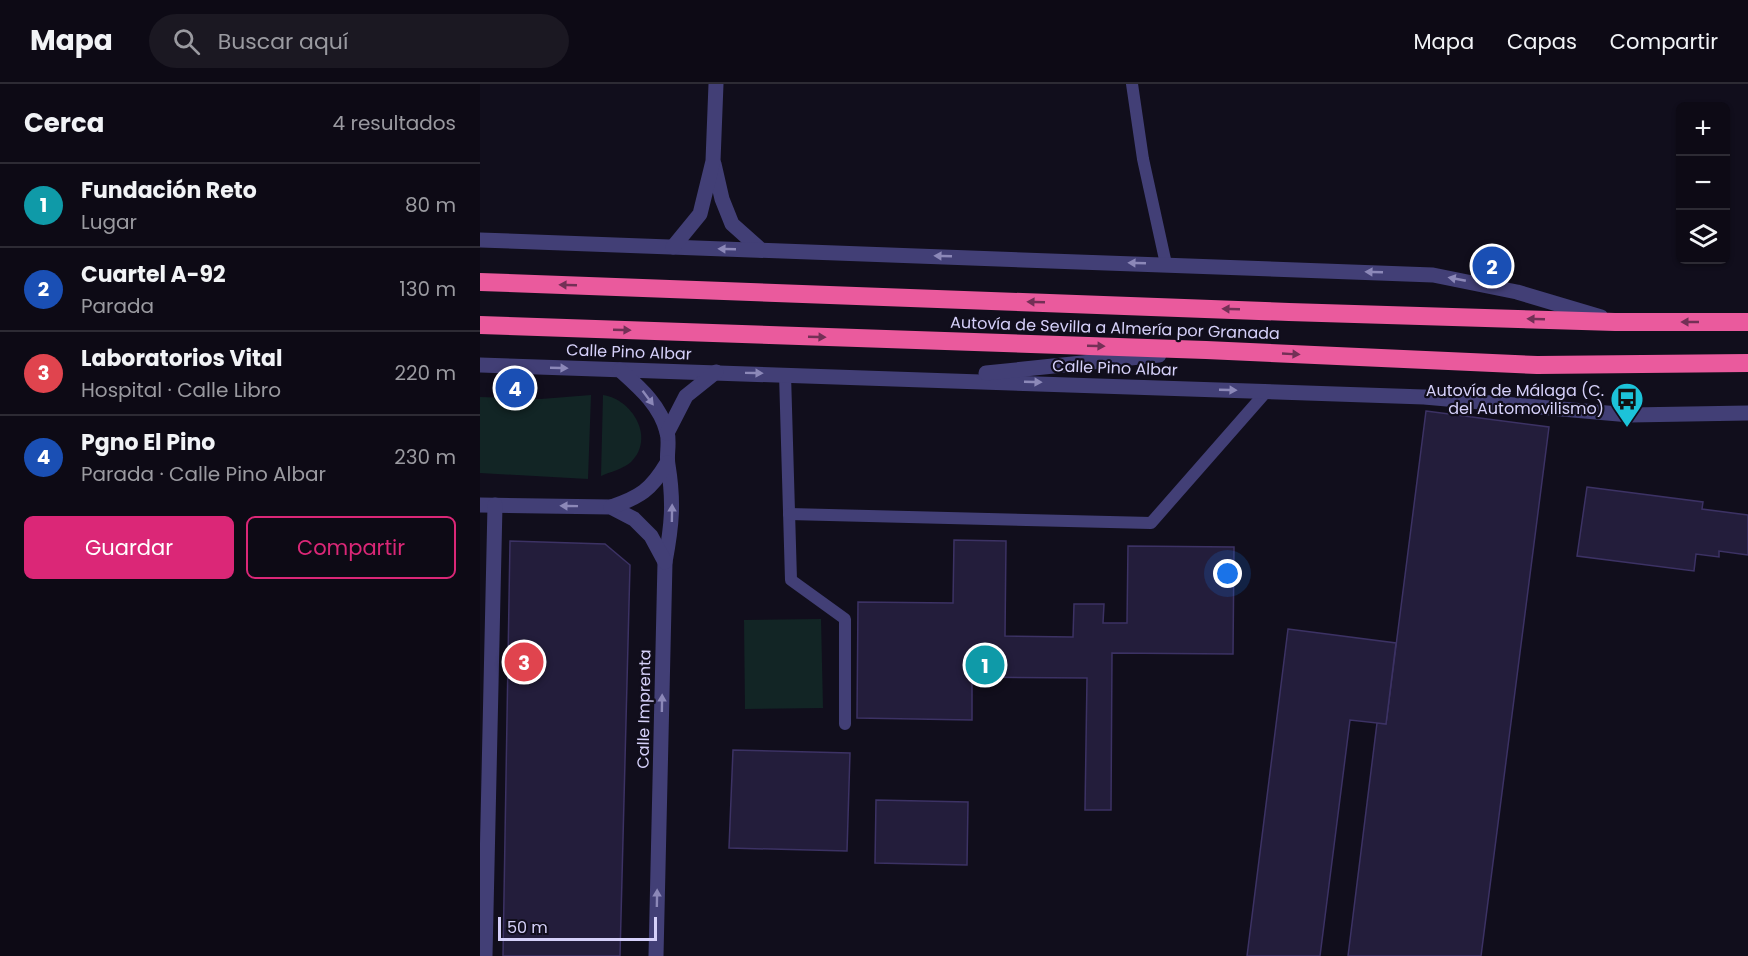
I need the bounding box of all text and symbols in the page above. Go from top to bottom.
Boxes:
search box [149,14,569,68]
text: Mapa [30,21,113,60]
icon: search [170,25,203,58]
text: Buscar aquí [218,26,348,57]
text: Mapa [1413,27,1474,56]
text: Capas [1507,27,1577,56]
text: Compartir [1610,27,1718,56]
map controls [1676,102,1730,264]
button: + [1676,102,1730,156]
text: Cerca [24,105,104,141]
text: 4 resultados [333,109,456,137]
button: − [1676,156,1730,210]
text: Fundación Reto [81,175,257,206]
text: 1 [40,191,47,219]
text: 80 m [405,191,456,219]
text: Lugar [81,208,137,236]
button: layers [1676,210,1730,264]
one-way arrow [717,244,736,254]
pin: 2 [1472,244,1512,288]
one-way arrow [933,252,952,261]
text: Cuartel A-92 [81,259,226,290]
one-way arrow [1128,259,1147,268]
one-way arrow [1365,268,1384,277]
one-way arrow [1448,274,1467,283]
text: 2 [38,275,49,303]
text: 130 m [399,275,456,303]
one-way arrow [559,281,578,290]
text: Parada [81,292,154,320]
one-way arrow [1027,298,1046,307]
one-way arrow [1221,305,1240,314]
street label: Autovía de Sevilla a Almería por Granada [950,311,1280,345]
one-way arrow [1526,315,1545,324]
one-way arrow [1680,317,1699,327]
one-way arrow [613,325,632,335]
one-way arrow [808,332,827,341]
street label: Calle Pino Albar [566,338,692,366]
one-way arrow [1087,342,1106,351]
text: Laboratorios Vital [81,343,282,374]
one-way arrow [1282,349,1301,358]
street label: Calle Pino Albar [1052,354,1178,382]
text: 3 [37,359,50,387]
text: 220 m [395,359,456,387]
one-way arrow [550,363,569,372]
pin: 4 [495,366,534,410]
one-way arrow [745,369,764,378]
text: Hospital · Calle Libro [81,376,281,404]
one-way arrow [1024,378,1043,387]
place label: Autovía de Málaga (C. del Automovilismo) [1426,379,1604,420]
bus stop icon: Autovía de Málaga (C. del Automovilismo) [1609,381,1645,428]
one-way arrow [1219,386,1238,395]
one-way arrow [642,390,655,406]
text: Pgno El Pino [81,427,215,458]
text: 4 [37,443,50,471]
text: 230 m [394,443,456,471]
text: Parada · Calle Pino Albar [81,460,326,488]
one-way arrow [560,502,579,511]
one-way arrow [667,503,677,522]
button: Guardar [24,516,234,579]
button: Compartir [246,516,456,579]
your location [1213,559,1242,588]
pin: 3 [504,640,543,684]
pin: 1 [966,642,1004,688]
street label: Calle Imprenta [631,649,657,769]
one-way arrow [657,693,666,712]
one-way arrow [652,888,662,907]
scale bar [498,914,657,942]
text: 50 m [507,916,548,939]

